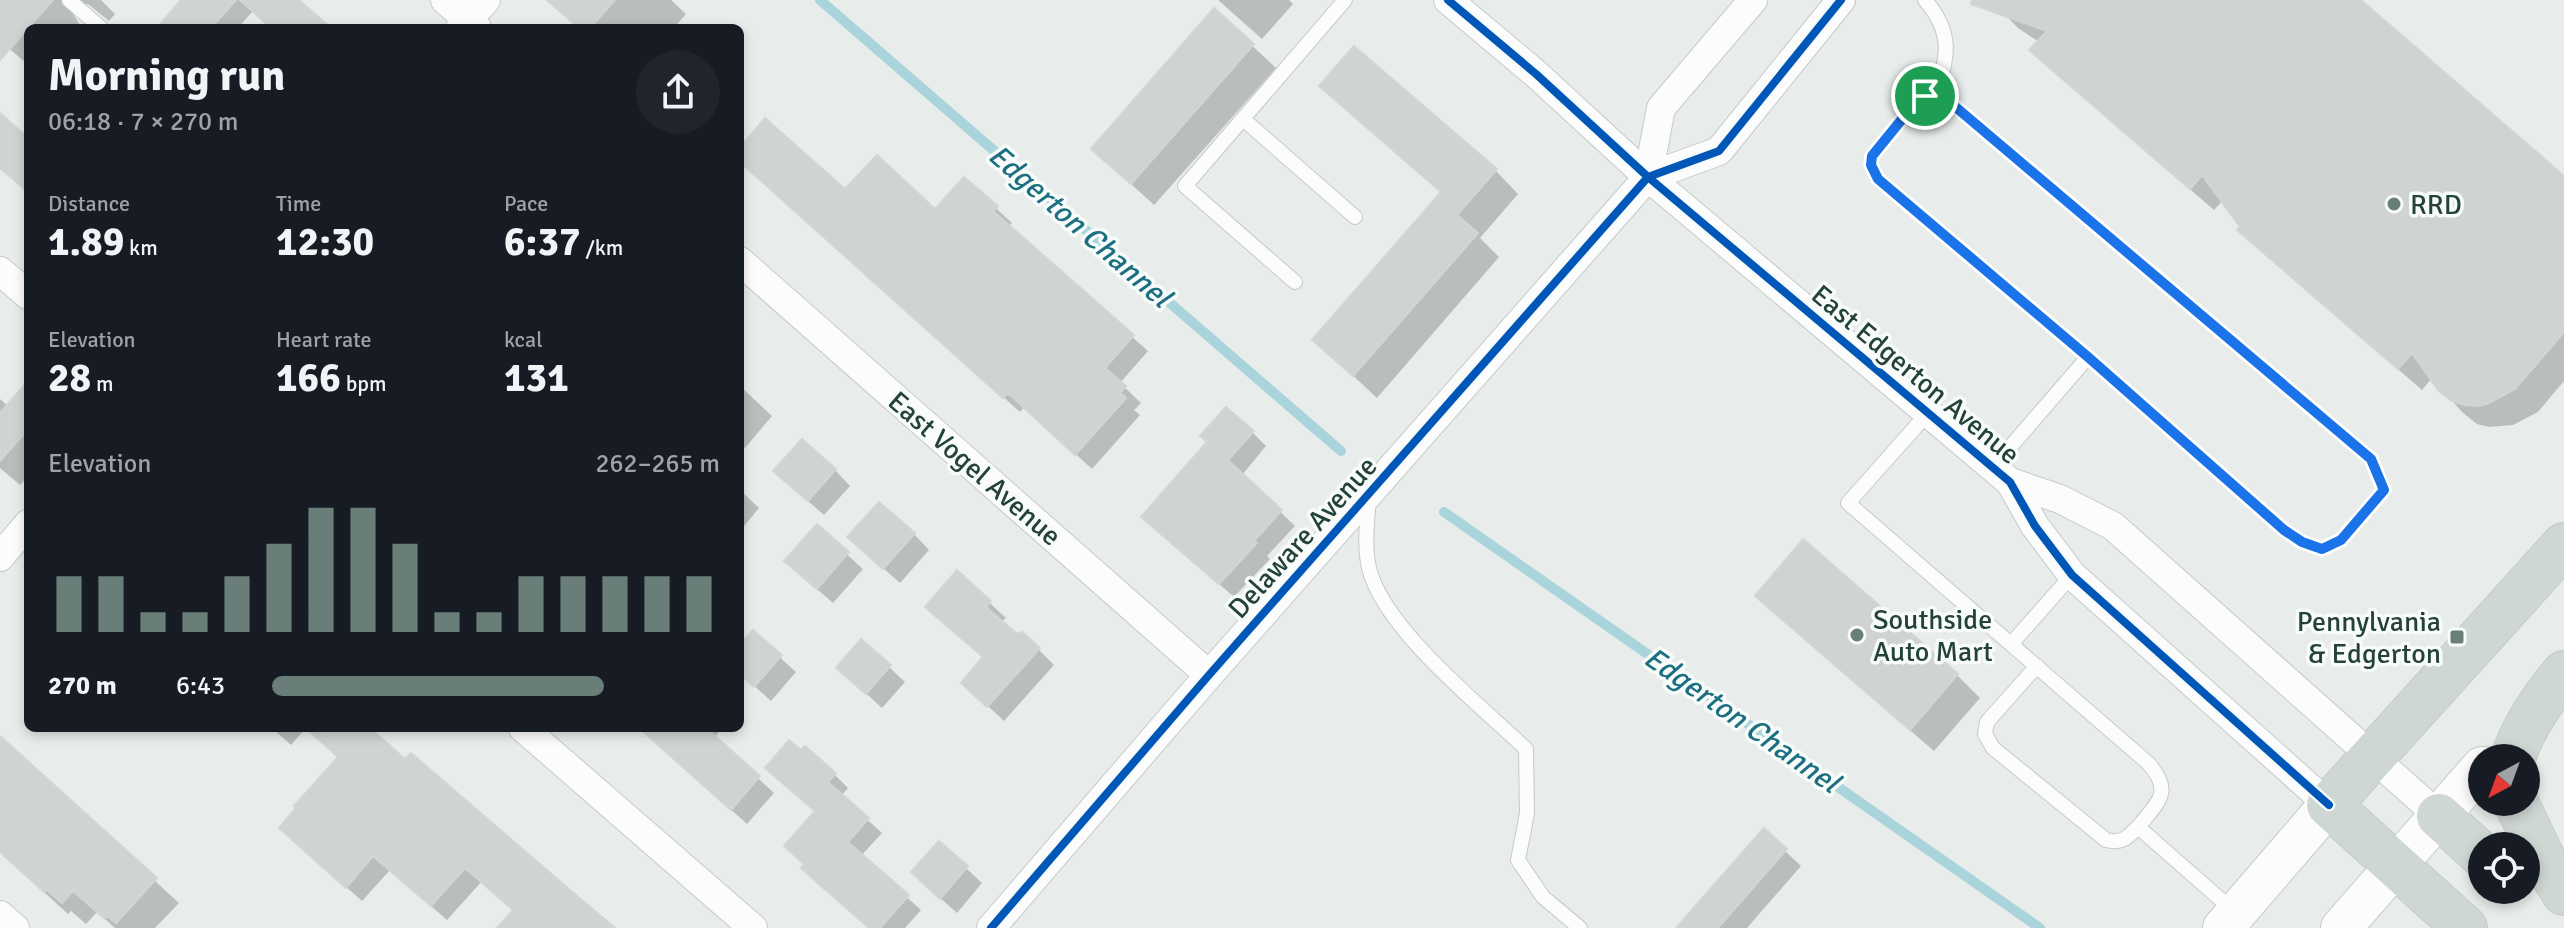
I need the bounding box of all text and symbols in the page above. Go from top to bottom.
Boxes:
text: Morning run [48,49,285,103]
button: share [636,50,720,134]
pin [1891,62,1959,130]
icon: arrive [1903,74,1947,118]
text: 06:18 · 7 × 270 m [48,106,239,138]
water label: Edgerton Channel [981,137,1180,317]
place label: RRD [2410,188,2462,222]
text: Distance [48,190,130,217]
text: Time [276,190,321,217]
text: Pace [504,190,548,217]
marker: RRD [2385,195,2403,213]
text: 1.89 [48,217,124,267]
text: 12:30 [276,217,374,267]
text: 6:37 [504,217,581,267]
text: km [124,234,158,261]
text: /km [581,234,623,261]
street label: East Edgerton Avenue [1804,278,2026,472]
text: Elevation [48,326,136,353]
text: Heart rate [276,326,371,353]
text: kcal [504,326,543,353]
text: 28 [48,353,91,403]
text: 166 [276,353,341,403]
text: 131 [504,353,569,403]
text: m [91,370,114,397]
text: bpm [341,370,386,397]
street label: East Vogel Avenue [881,384,1068,553]
text: Elevation [48,448,152,480]
text: 262–265 m [596,448,720,480]
street label: Delaware Avenue [1221,450,1384,626]
place label: Southside Auto Mart [1873,603,1993,669]
place label: Pennylvania & Edgerton [2297,605,2441,671]
marker: Southside Auto Mart [1848,626,1866,644]
marker: Pennylvania & Edgerton [2448,628,2466,646]
water label: Edgerton Channel [1637,639,1848,803]
text: 270 m [48,670,117,702]
text: 6:43 [176,670,225,702]
north arrow [2468,744,2540,816]
map controls [2468,744,2540,904]
button: locate [2468,832,2540,904]

